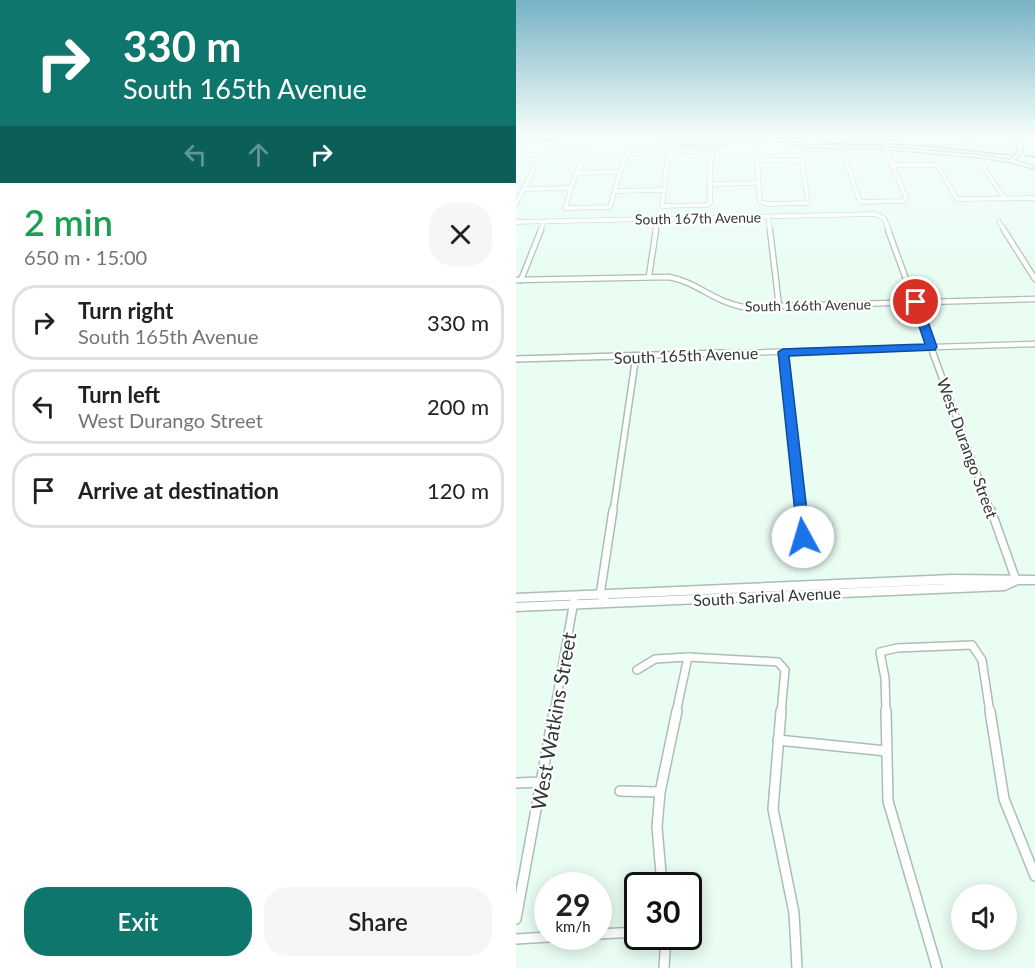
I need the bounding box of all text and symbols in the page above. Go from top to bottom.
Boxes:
text: 330 m [123,21,241,71]
icon: right [24,24,102,102]
text: South 165th Avenue [123,72,367,105]
icon: left [179,138,212,171]
icon: ahead [242,138,275,171]
icon: right [305,138,338,171]
text: 2 min [24,200,113,244]
button: close [429,203,492,266]
street label: South 167th Avenue [635,208,761,228]
text: 650 m · 15:00 [24,245,147,269]
pin [890,276,941,327]
icon: arrive [899,285,932,318]
street label: South 166th Avenue [745,295,871,315]
text: Turn right [78,297,173,324]
icon: right [27,306,60,339]
text: 330 m [427,309,489,336]
text: South 165th Avenue [78,324,259,348]
street label: South 165th Avenue [614,343,758,367]
street label: West Durango Street [934,375,1002,521]
text: Turn left [78,381,160,408]
icon: left [27,390,60,423]
text: 200 m [427,393,489,420]
text: West Durango Street [78,408,263,432]
icon: arrive [27,474,60,507]
text: Arrive at destination [78,477,279,504]
text: 120 m [427,477,489,504]
position arrow [771,505,835,569]
street label: South Sarival Avenue [693,583,841,609]
street label: West Watkins Street [526,630,580,812]
speed limit sign: 30 [624,872,702,950]
map controls [951,884,1017,950]
button: sound [951,884,1017,950]
text: 29 [556,886,590,922]
button: Exit [24,887,252,956]
button: Share [264,887,492,956]
text: km/h [555,917,591,935]

